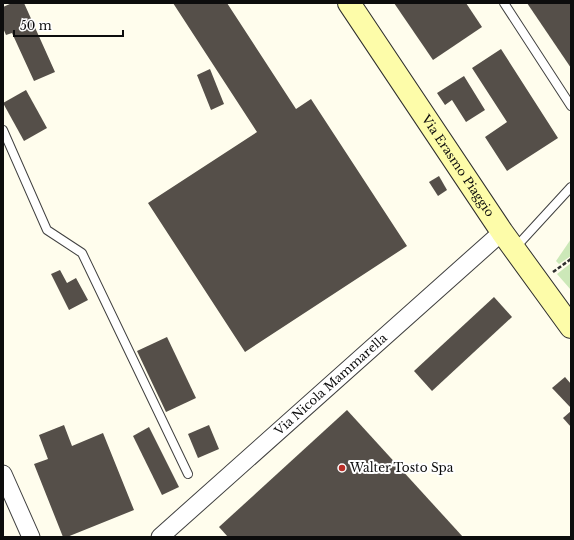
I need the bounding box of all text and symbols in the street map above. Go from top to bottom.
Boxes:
scale bar [14,12,123,38]
text: 50 m [20,18,52,33]
street label: Via Erasmo Piaggio [418,111,498,220]
street label: Via Nicola Mammarella [271,330,390,439]
place label: Walter Tosto Spa [349,460,454,475]
marker: Walter Tosto Spa [337,463,347,473]

